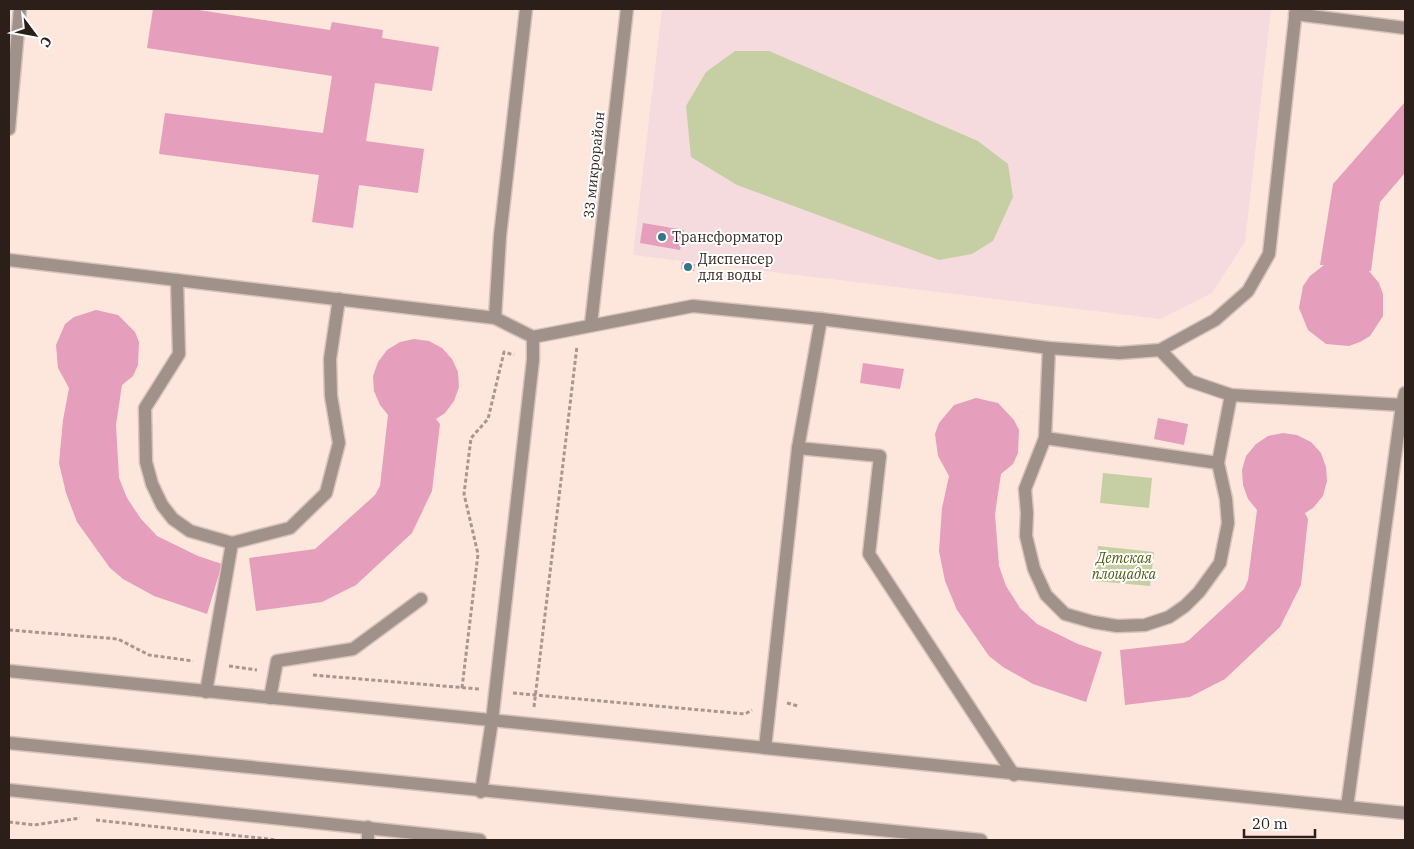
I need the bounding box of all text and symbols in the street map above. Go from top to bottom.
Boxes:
north arrow [10,10,60,60]
text: С [36,33,56,51]
street label: 33 микрорайон [579,111,609,219]
place label: Трансформатор [672,228,783,246]
marker: Трансформатор [656,231,668,243]
place label: Диспенсер для воды [698,250,773,284]
marker: Диспенсер для воды [682,261,694,273]
park label: Детская площадка [1092,549,1157,583]
scale bar [1244,806,1315,838]
text: 20 m [1252,814,1288,833]

